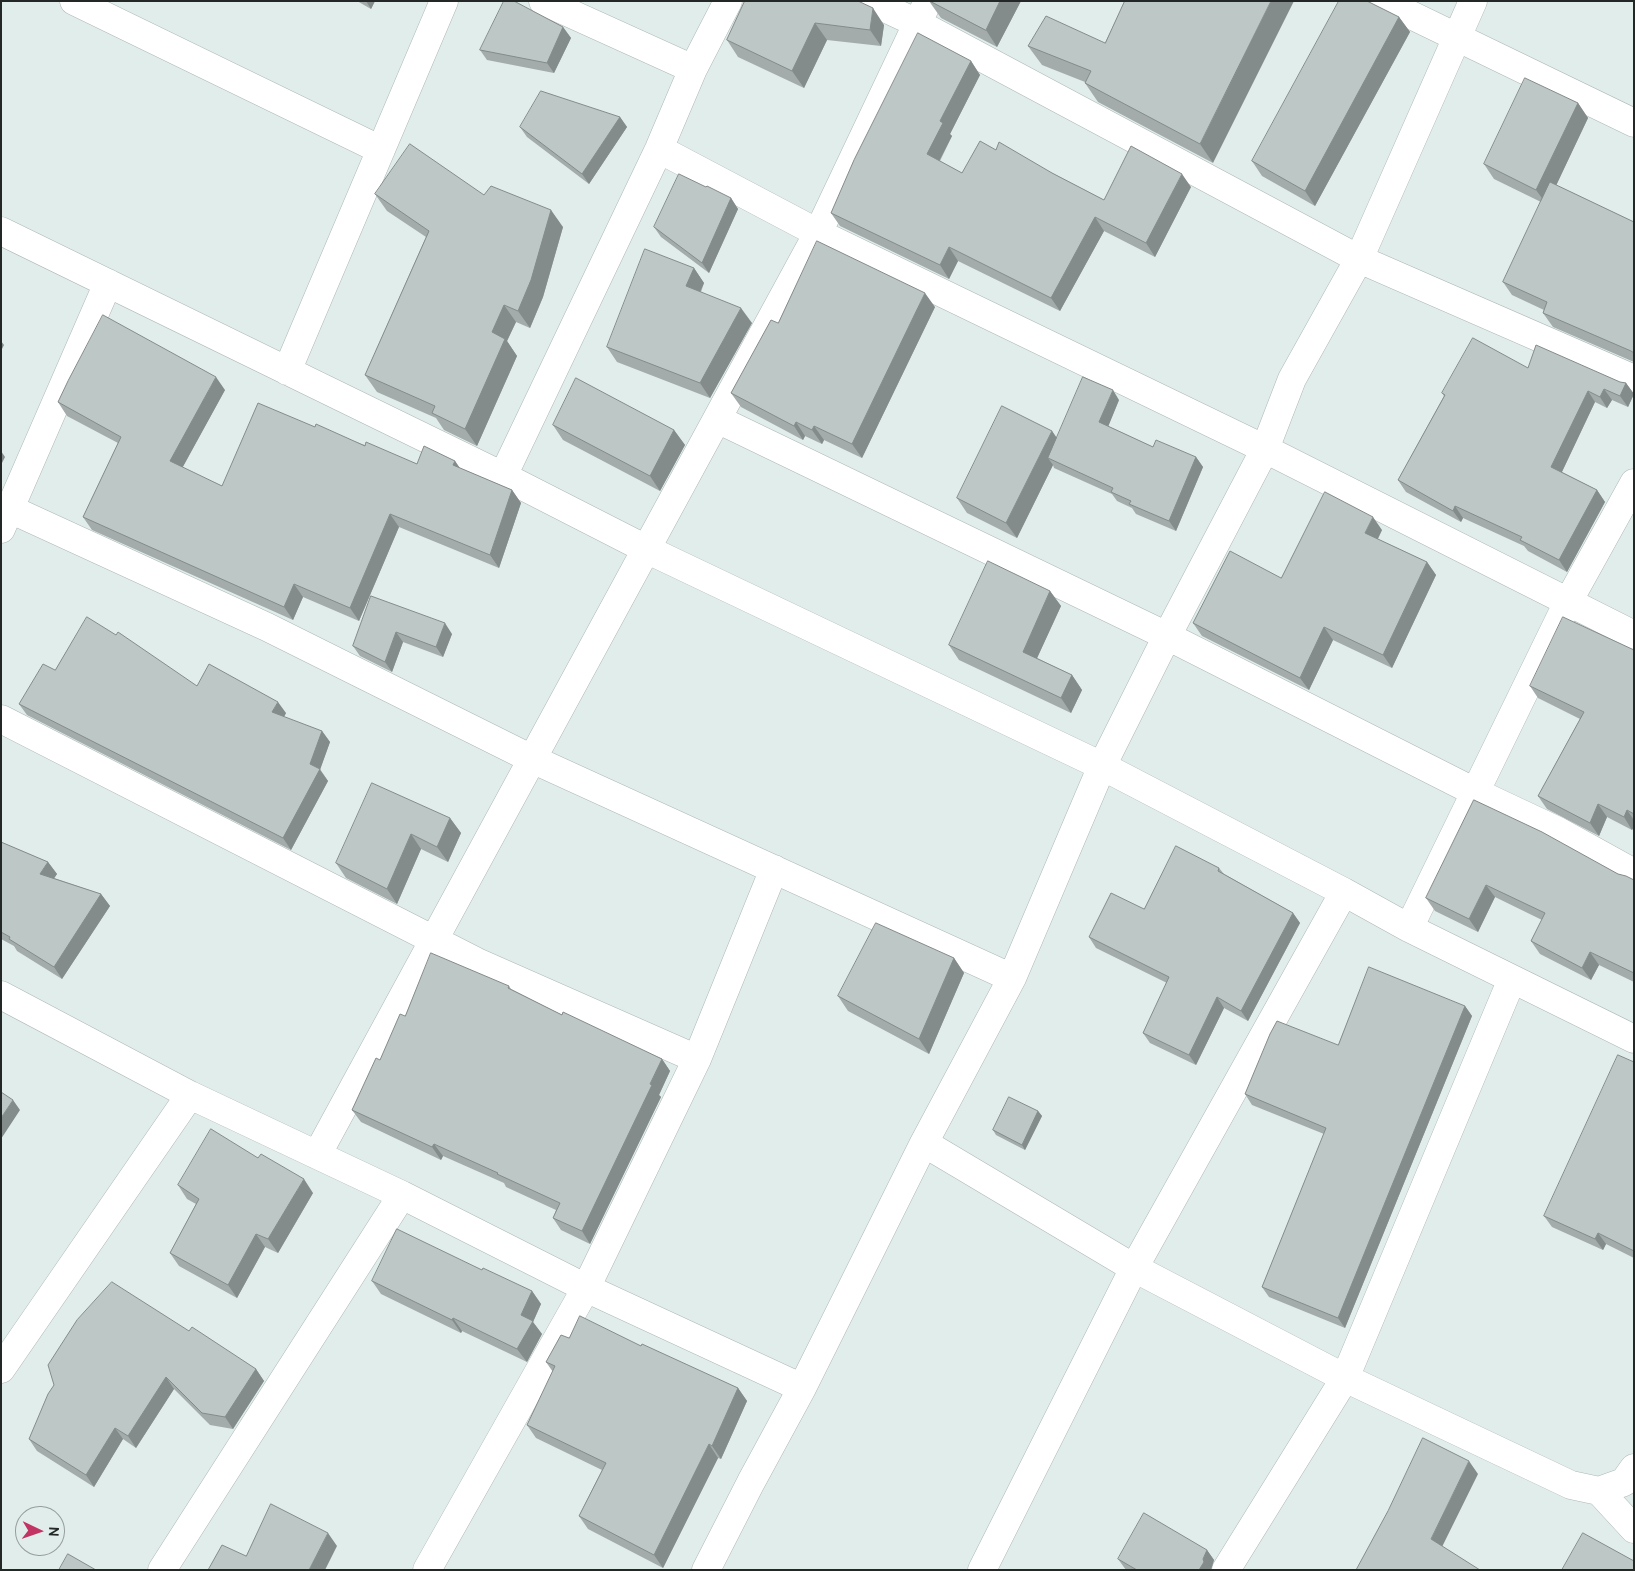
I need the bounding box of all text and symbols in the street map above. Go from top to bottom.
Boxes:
north arrow [15,1506,65,1556]
text: N [45,1526,63,1537]

